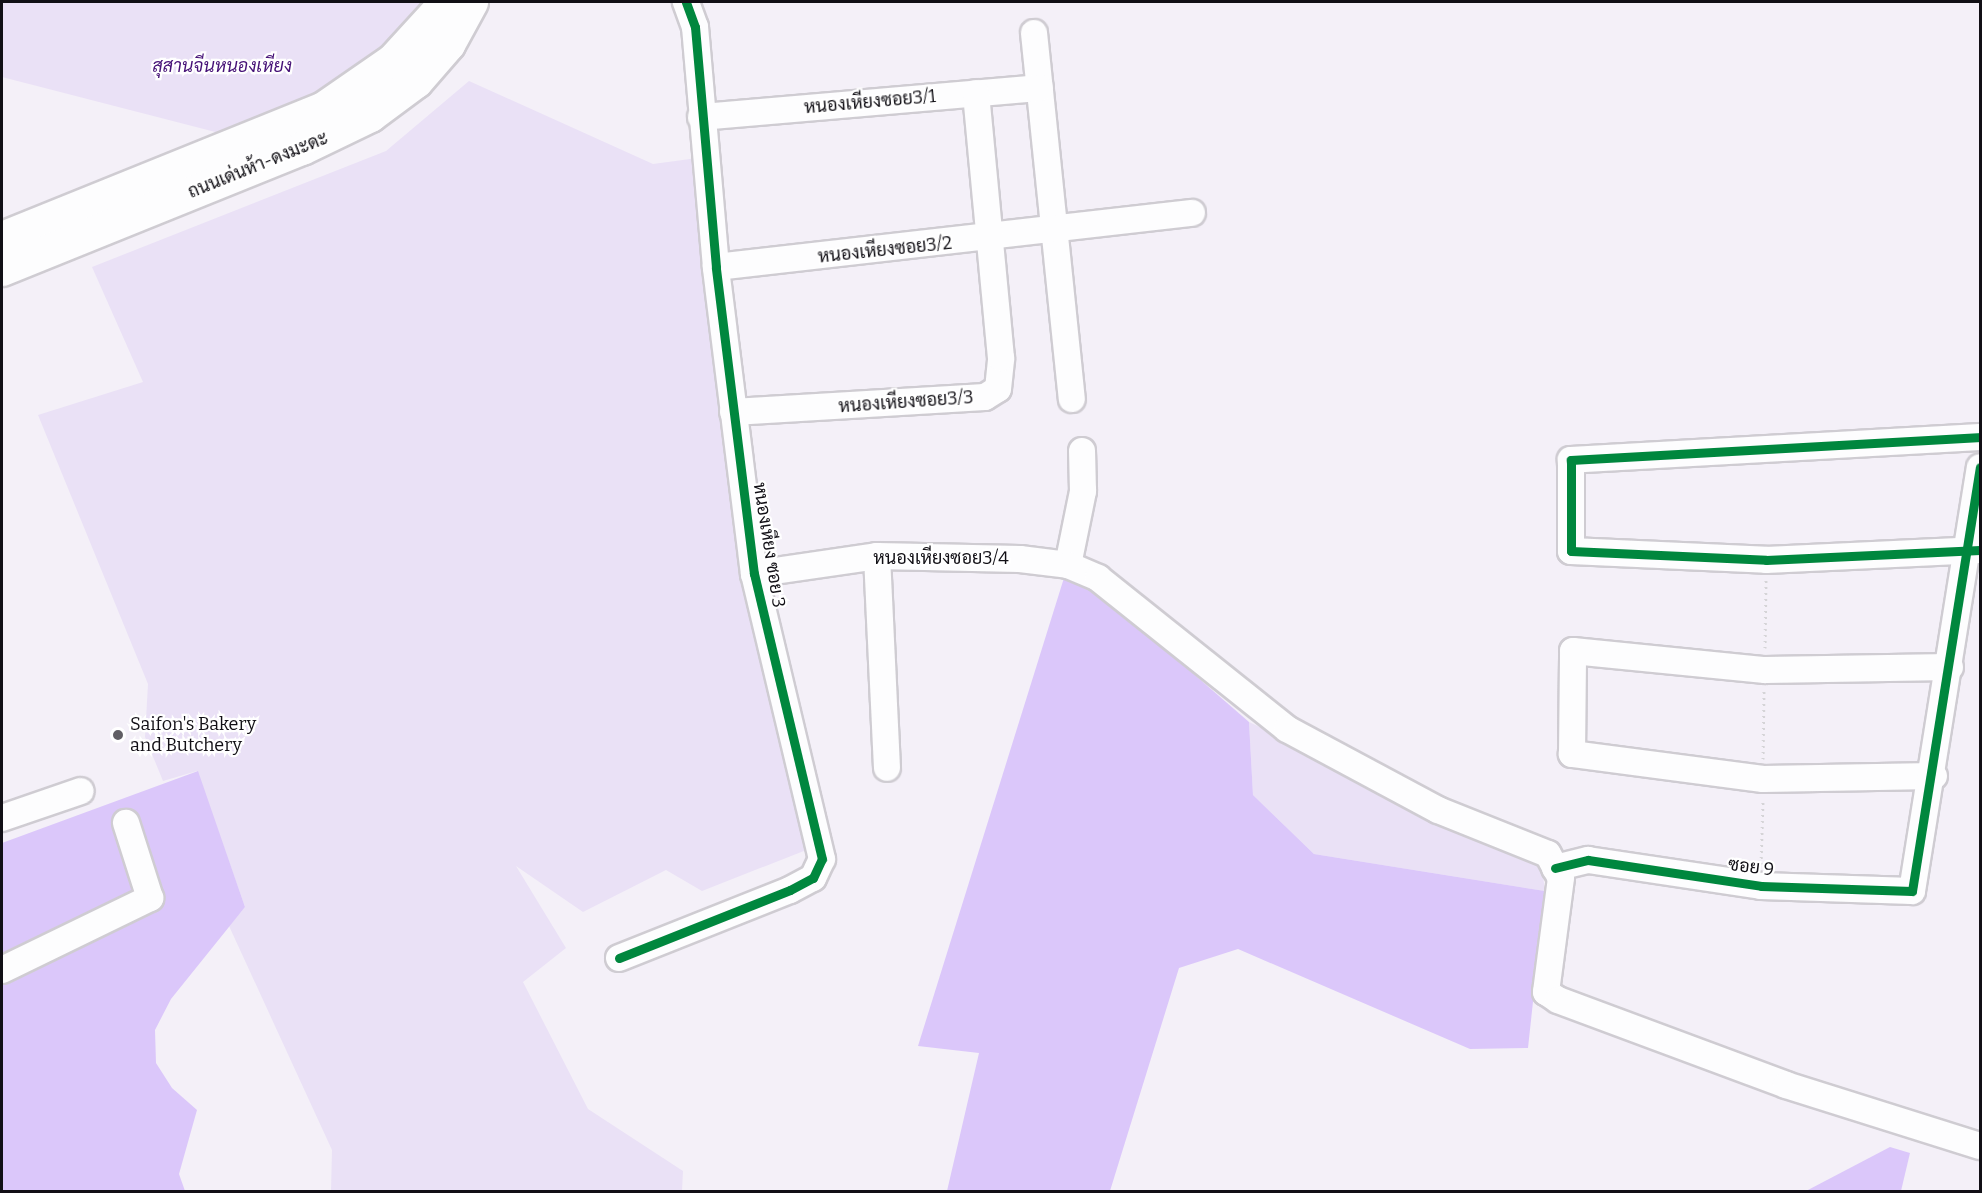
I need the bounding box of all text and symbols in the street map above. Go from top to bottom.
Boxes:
park label: สุสานจีนหนองเหียง [152,55,292,77]
street label: หนองเหียงซอย3/1 [803,85,937,119]
street label: ถนนเด่นห้า-ดงมะดะ [185,127,331,203]
street label: หนองเหียงซอย3/2 [817,232,953,268]
street label: หนองเหียงซอย3/3 [838,387,974,417]
street label: หนองเหียง ซอย 3 [748,481,790,609]
street label: หนองเหียงซอย3/4 [873,547,1009,569]
place label: Saifon's Bakery and Butchery [130,714,256,756]
marker: Saifon's Bakery and Butchery [111,728,125,742]
street label: ซอย 9 [1727,853,1775,881]

